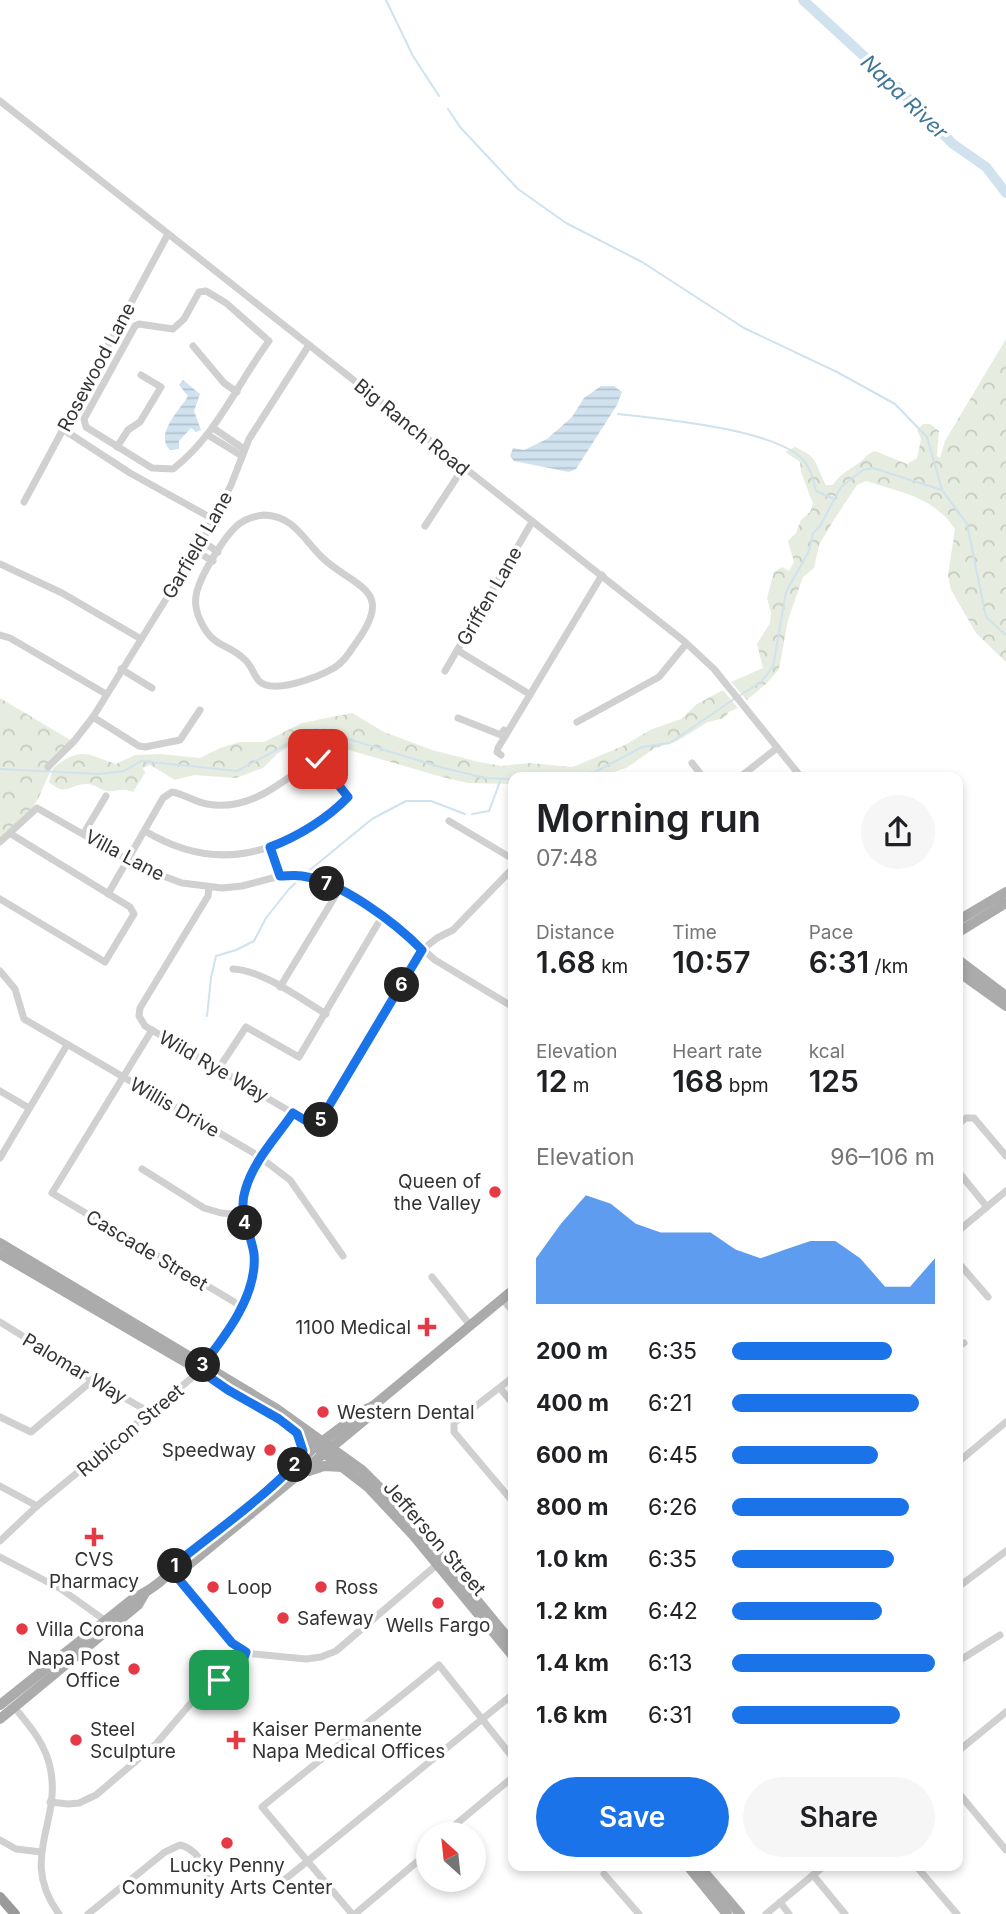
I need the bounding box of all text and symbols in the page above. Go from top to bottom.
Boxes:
water label: Napa River [856,49,954,145]
street label: Rosewood Lane [53,299,140,436]
street label: Big Ranch Road [350,374,474,481]
street label: Garfield Lane [157,487,237,603]
street label: Griffen Lane [452,543,527,650]
pin [288,729,348,789]
icon: check [299,740,337,778]
text: Morning run [536,795,761,841]
button: share [861,795,935,869]
street label: Villa Lane [81,825,168,886]
text: 07:48 [536,844,598,872]
pin: 7 [310,866,344,902]
text: 7 [321,872,332,895]
text: Distance [536,921,614,944]
text: Time [672,921,717,944]
text: Pace [809,921,853,944]
text: 1.68 [536,944,596,980]
text: 10:57 [672,944,751,980]
text: 6:31 [809,944,869,980]
text: km [596,955,628,978]
text: /km [869,955,908,978]
pin: 6 [384,968,420,1002]
text: 6 [395,973,408,996]
street label: Wild Rye Way [155,1026,273,1107]
text: Elevation [536,1040,617,1063]
text: Heart rate [672,1040,762,1063]
text: kcal [809,1040,845,1063]
text: 12 [536,1063,567,1099]
text: 168 [672,1063,723,1099]
text: 125 [809,1063,859,1099]
street label: Willis Drive [126,1073,224,1142]
text: m [567,1074,589,1097]
text: bpm [723,1074,769,1097]
pin: 5 [304,1102,338,1138]
text: 5 [314,1108,327,1131]
text: Elevation [536,1143,635,1171]
text: 96–106 m [830,1143,935,1171]
place label: Queen of the Valley [394,1170,481,1215]
marker: Queen of the Valley [487,1184,503,1200]
street label: Cascade Street [82,1205,212,1296]
pin: 4 [228,1206,262,1240]
text: 4 [238,1211,251,1234]
place label: 1100 Medical [295,1316,411,1339]
marker: 1100 Medical [417,1317,437,1337]
street label: Palomar Way [18,1328,131,1409]
text: 200 m [536,1337,608,1365]
text: 6:35 [648,1337,697,1365]
pin: 3 [186,1348,220,1382]
text: 3 [196,1353,209,1376]
street label: Rubicon Street [72,1379,188,1482]
text: 400 m [536,1389,609,1417]
text: 6:21 [648,1389,692,1417]
place label: Western Dental [337,1401,475,1424]
marker: Western Dental [315,1404,331,1420]
place label: Speedway [162,1439,256,1462]
text: 600 m [536,1441,608,1469]
text: 6:45 [648,1441,698,1469]
marker: Speedway [262,1442,278,1458]
pin: 2 [278,1448,312,1482]
text: 2 [289,1453,300,1476]
street label: Jefferson Street [379,1476,491,1600]
text: 800 m [536,1493,608,1521]
text: 6:26 [648,1493,697,1521]
marker: CVS Pharmacy [86,1529,102,1545]
text: 1.0 km [536,1545,608,1573]
text: 6:35 [648,1545,697,1573]
place label: CVS Pharmacy [49,1548,139,1593]
pin: 1 [158,1548,192,1584]
text: 1 [170,1554,179,1577]
place label: Loop [227,1576,272,1599]
place label: Ross [335,1576,378,1599]
marker: Loop [205,1579,221,1595]
marker: Ross [313,1579,329,1595]
marker: Wells Fargo [430,1595,446,1611]
text: 1.2 km [536,1597,608,1625]
text: 6:42 [648,1597,698,1625]
place label: Safeway [297,1607,374,1630]
marker: Safeway [275,1610,291,1626]
place label: Wells Fargo [386,1614,490,1637]
place label: Villa Corona [36,1618,144,1641]
marker: Villa Corona [14,1621,30,1637]
place label: Napa Post Office [28,1647,120,1692]
text: 1.4 km [536,1649,609,1677]
text: 6:13 [648,1649,692,1677]
pin [189,1650,249,1710]
marker: Napa Post Office [126,1661,142,1677]
icon: arrive [200,1661,238,1699]
text: 1.6 km [536,1701,608,1729]
text: 6:31 [648,1701,692,1729]
place label: Steel Sculpture [90,1718,176,1763]
place label: Kaiser Permanente Napa Medical Offices [252,1718,445,1763]
marker: Kaiser Permanente Napa Medical Offices [226,1730,246,1750]
marker: Steel Sculpture [68,1732,84,1748]
button: Save [536,1777,729,1857]
button: Share [743,1777,935,1857]
north arrow [416,1822,486,1892]
map controls [416,1822,486,1892]
marker: Lucky Penny Community Arts Center [219,1835,235,1851]
place label: Lucky Penny Community Arts Center [122,1854,332,1899]

